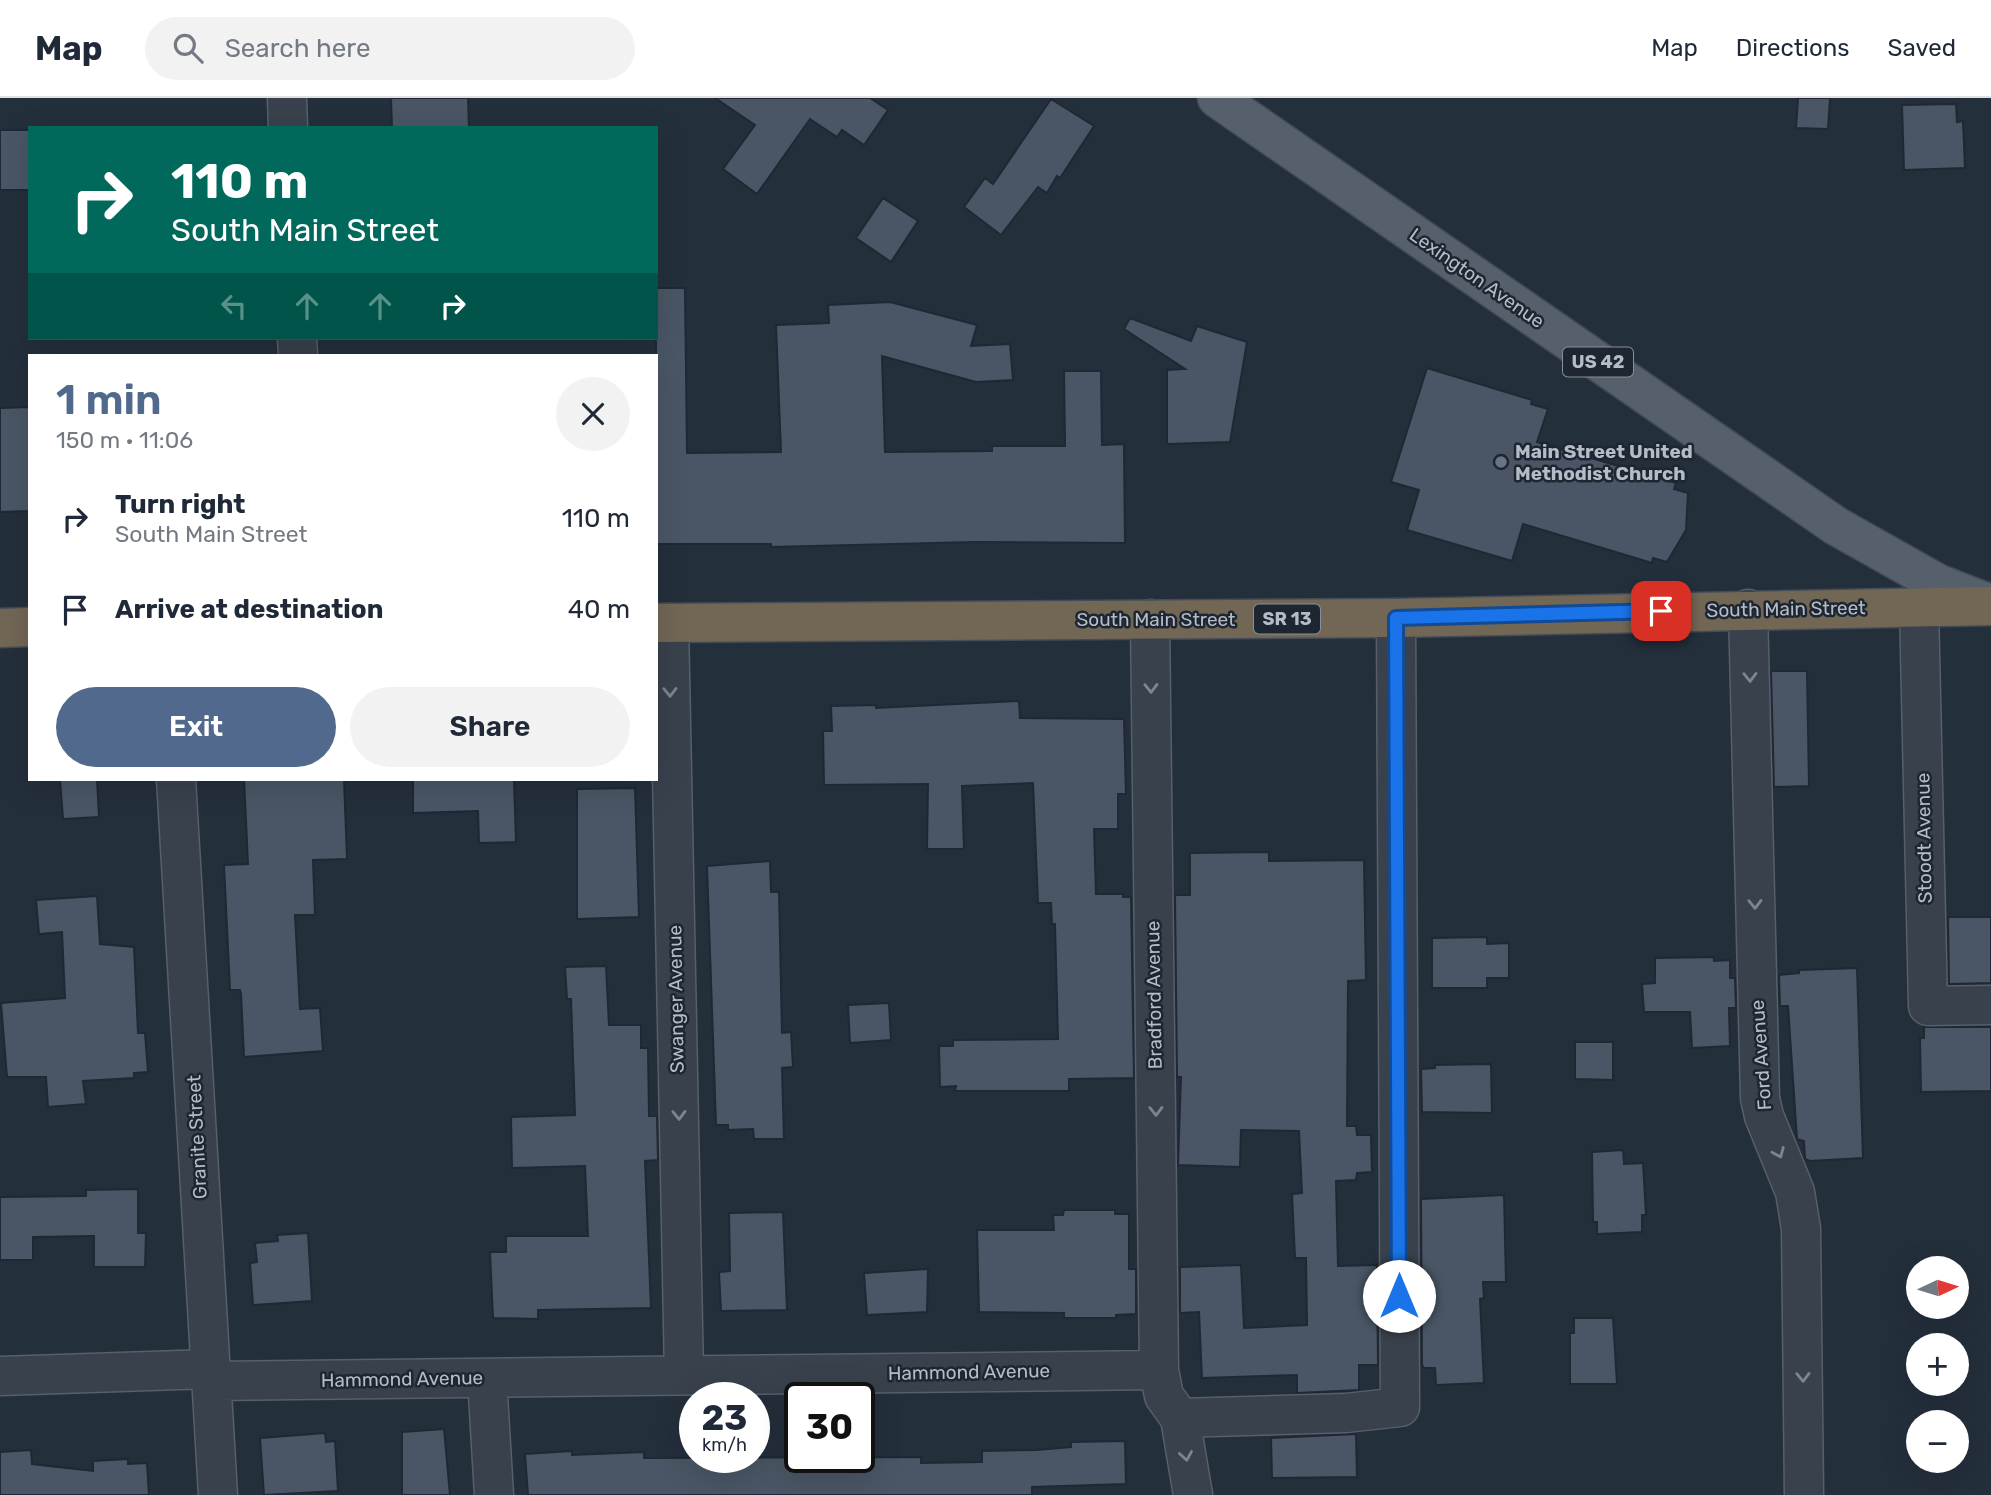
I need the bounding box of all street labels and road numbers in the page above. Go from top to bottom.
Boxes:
street label: Lexington Avenue [1405,223,1549,333]
road number: US 42 [1563,348,1633,376]
street label: South Main Street [1706,596,1866,622]
road number: SR 13 [1254,604,1320,634]
street label: South Main Street [1076,608,1236,631]
street label: Stoodt Avenue [1911,773,1937,903]
street label: Bradford Avenue [1141,920,1167,1070]
street label: Swanger Avenue [663,925,689,1073]
street label: Ford Avenue [1746,999,1776,1111]
street label: Granite Street [182,1074,212,1200]
street label: Hammond Avenue [888,1359,1050,1385]
street label: Hammond Avenue [321,1366,483,1392]

